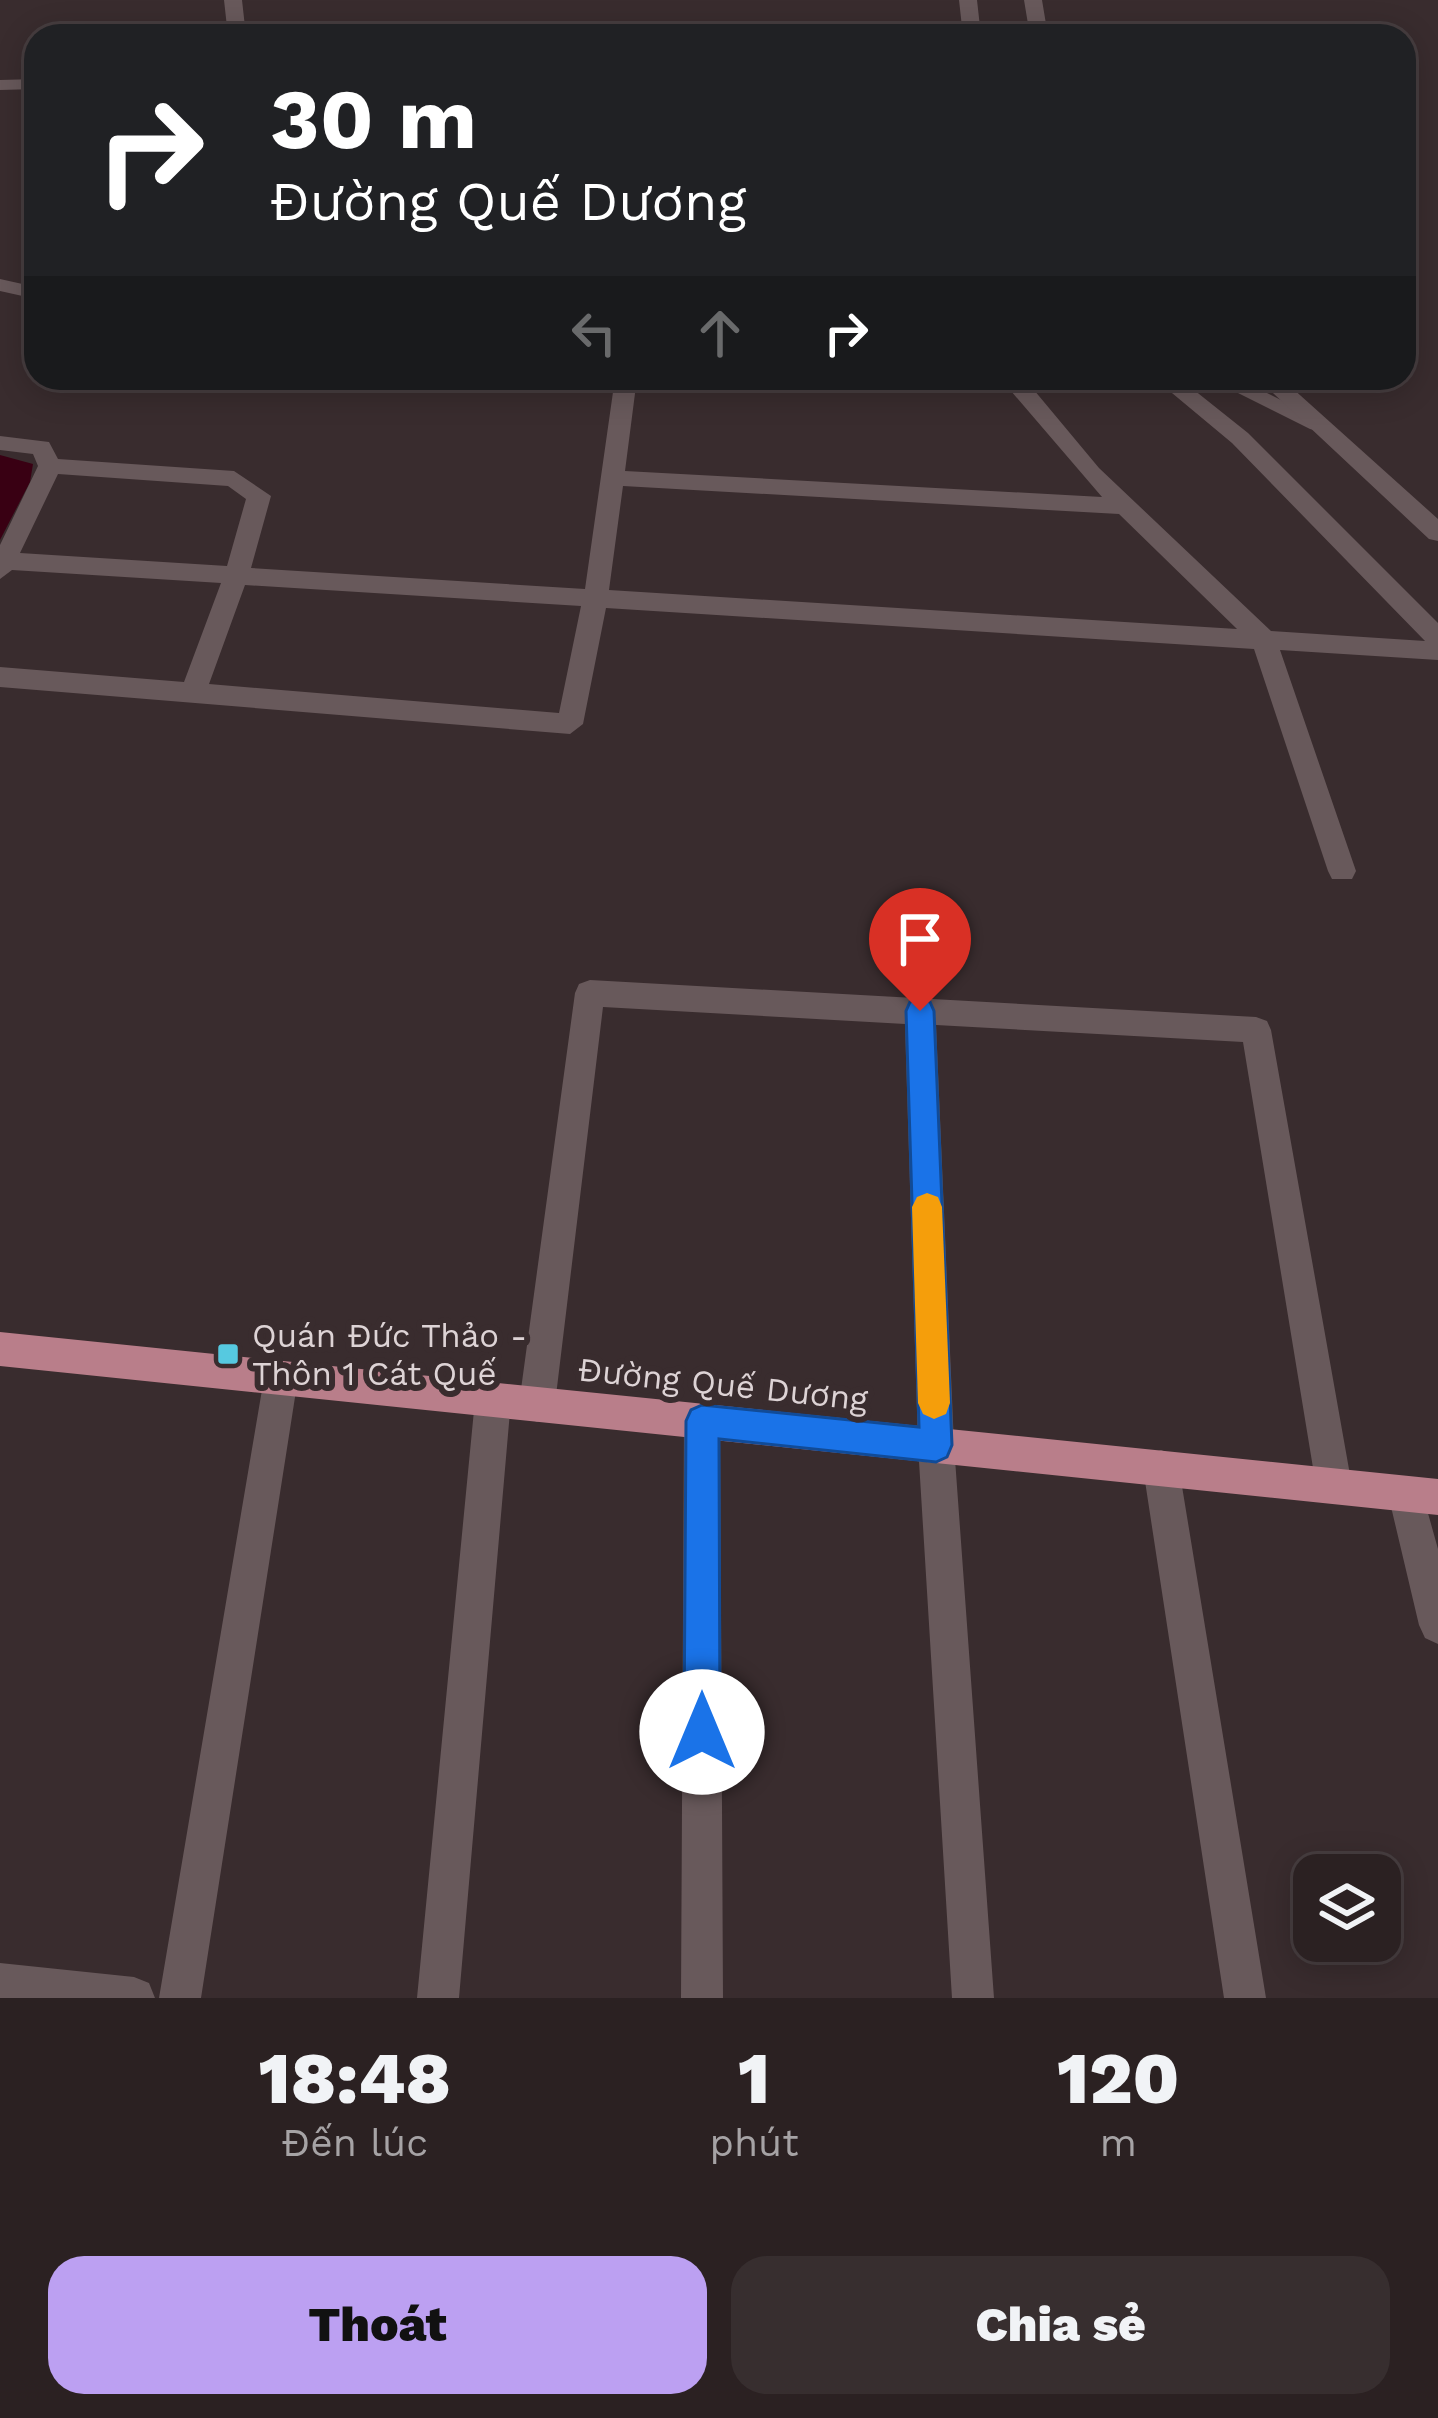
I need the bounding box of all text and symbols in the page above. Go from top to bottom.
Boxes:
text: 30 m [270,70,477,168]
icon: right [72,72,228,228]
text: Đường Quế Dương [270,170,746,233]
icon: left [561,300,627,366]
icon: ahead [687,300,753,366]
icon: right [813,300,879,366]
pin [869,888,971,1011]
icon: arrive [887,906,953,972]
place label: Quán Đức Thảo - Thôn 1 Cát Quế [252,1316,527,1393]
marker: Quán Đức Thảo - Thôn 1 Cát Quế [215,1341,241,1367]
street label: Đường Quế Dương [576,1349,870,1419]
position arrow [639,1669,765,1795]
map controls [1293,1854,1401,1962]
button: layers [1293,1854,1401,1962]
text: 18:48 [259,2036,451,2120]
text: 1 [738,2036,770,2120]
text: 120 [1057,2036,1179,2120]
text: Đến lúc [281,2120,428,2165]
text: phút [710,2120,799,2165]
text: m [1100,2120,1137,2165]
button: Thoát [48,2256,707,2394]
button: Chia sẻ [731,2256,1390,2394]

